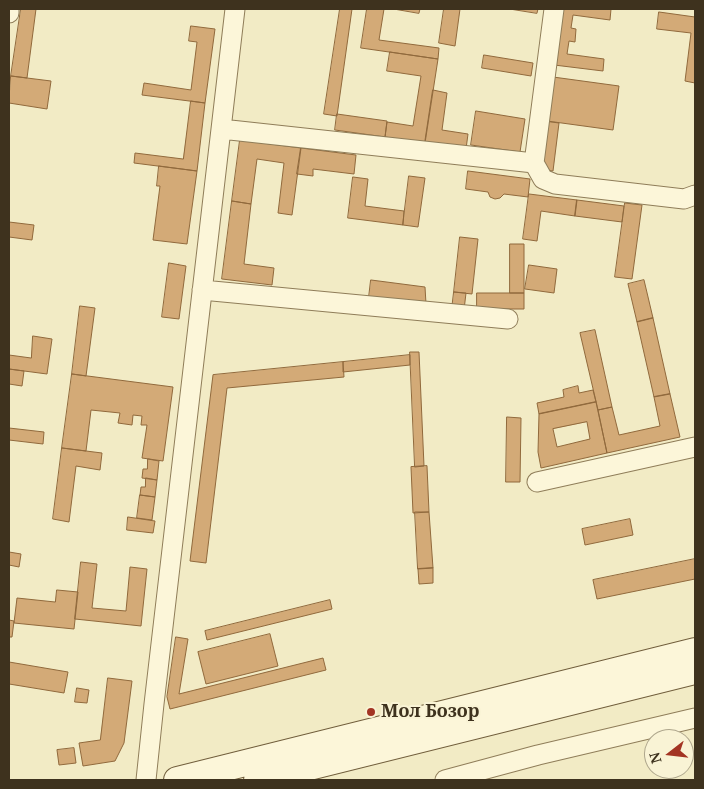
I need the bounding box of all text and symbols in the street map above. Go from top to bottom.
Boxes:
place label: Мол Бозор [381,701,479,723]
marker: Мол Бозор [365,706,377,718]
north arrow [644,729,694,779]
text: N [644,750,666,766]

